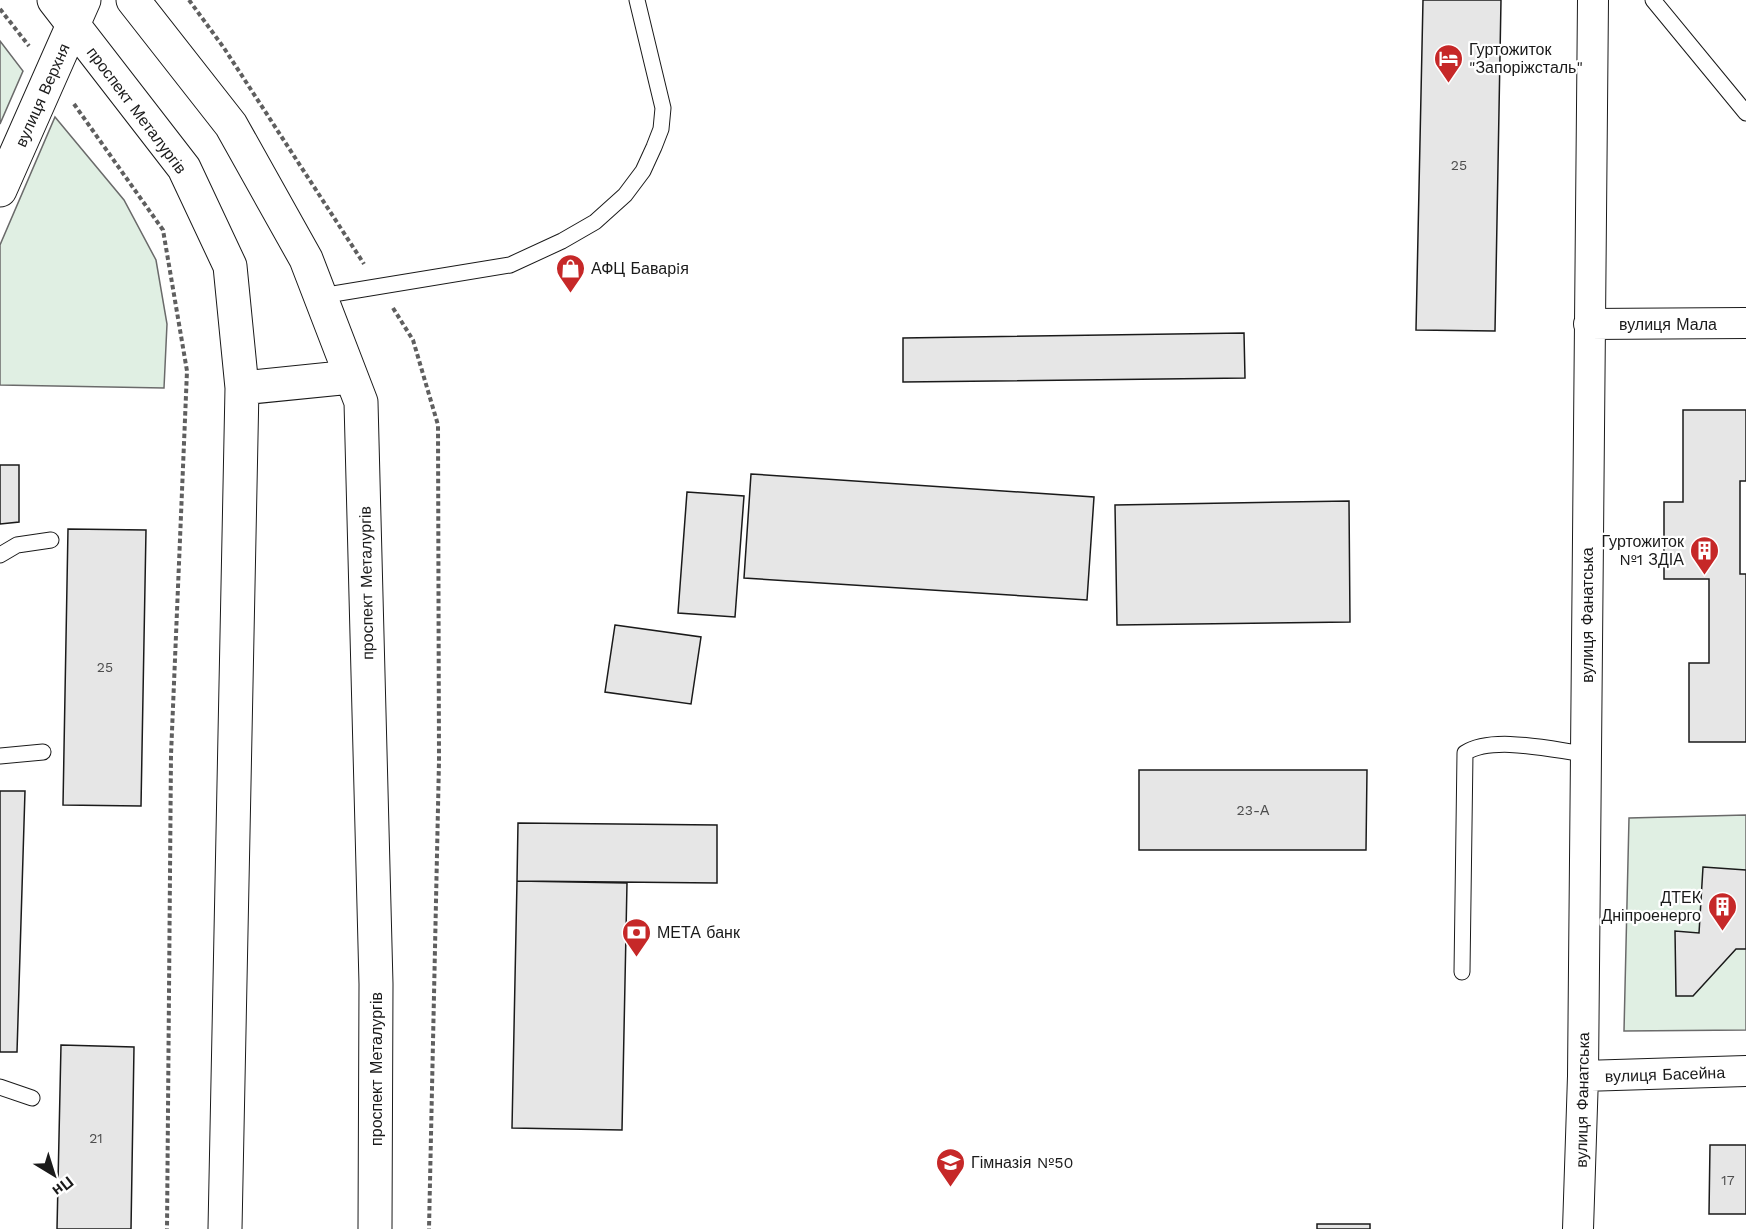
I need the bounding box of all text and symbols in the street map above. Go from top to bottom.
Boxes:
place label: Гуртожиток "Запоріжсталь" [1469,40,1583,77]
street label: вулиця Верхня [11,41,74,150]
hotel icon: Гуртожиток "Запоріжсталь" [1432,42,1464,84]
street label: проспект Металургів [83,43,190,177]
house number: 25 [1451,157,1467,173]
shop icon: АФЦ Баварiя [554,252,586,294]
place label: АФЦ Баварiя [591,259,689,278]
street label: вулиця Мала [1619,315,1717,334]
street label: проспект Металургів [356,506,377,660]
place label: Гуртожиток №1 ЗДІА [1601,532,1685,569]
building icon: Гуртожиток №1 ЗДІА [1689,534,1721,576]
street label: вулиця Фанатська [1578,547,1597,683]
house number: 25 [97,659,113,675]
house number: 23-А [1237,802,1270,818]
place label: ДТЕК Дніпроенерго [1601,888,1702,925]
building icon: ДТЕК Дніпроенерго [1706,890,1738,932]
bank icon: МЕТА банк [620,916,652,958]
place label: МЕТА банк [657,923,741,942]
street label: проспект Металургів [367,992,386,1146]
street label: вулиця Фанатська [1572,1032,1593,1168]
street label: вулиця Басейна [1605,1063,1726,1086]
house number: 21 [89,1130,103,1146]
north arrow [24,1145,84,1205]
school or university icon: Гімназія №50 [934,1146,966,1188]
place label: Гімназія №50 [971,1153,1074,1172]
text: Пн [49,1172,77,1200]
house number: 17 [1721,1172,1735,1188]

